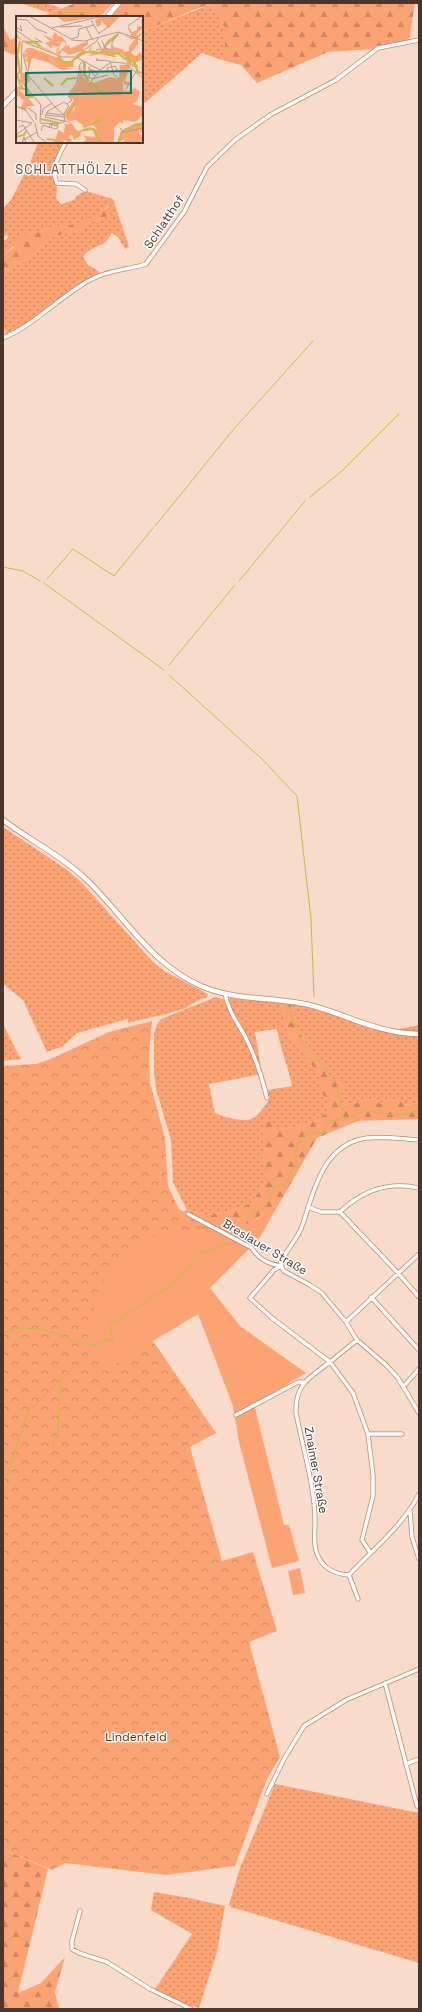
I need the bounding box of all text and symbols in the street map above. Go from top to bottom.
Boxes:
inset map [16,16,143,143]
district label: SCHLATTHÖLZLE [15,161,129,178]
street label: Schlatthof [140,192,188,252]
street label: Breslauer Straße [220,1215,310,1279]
street label: Znaimer Straße [300,1425,332,1515]
park label: Lindenfeld [105,1729,167,1745]

